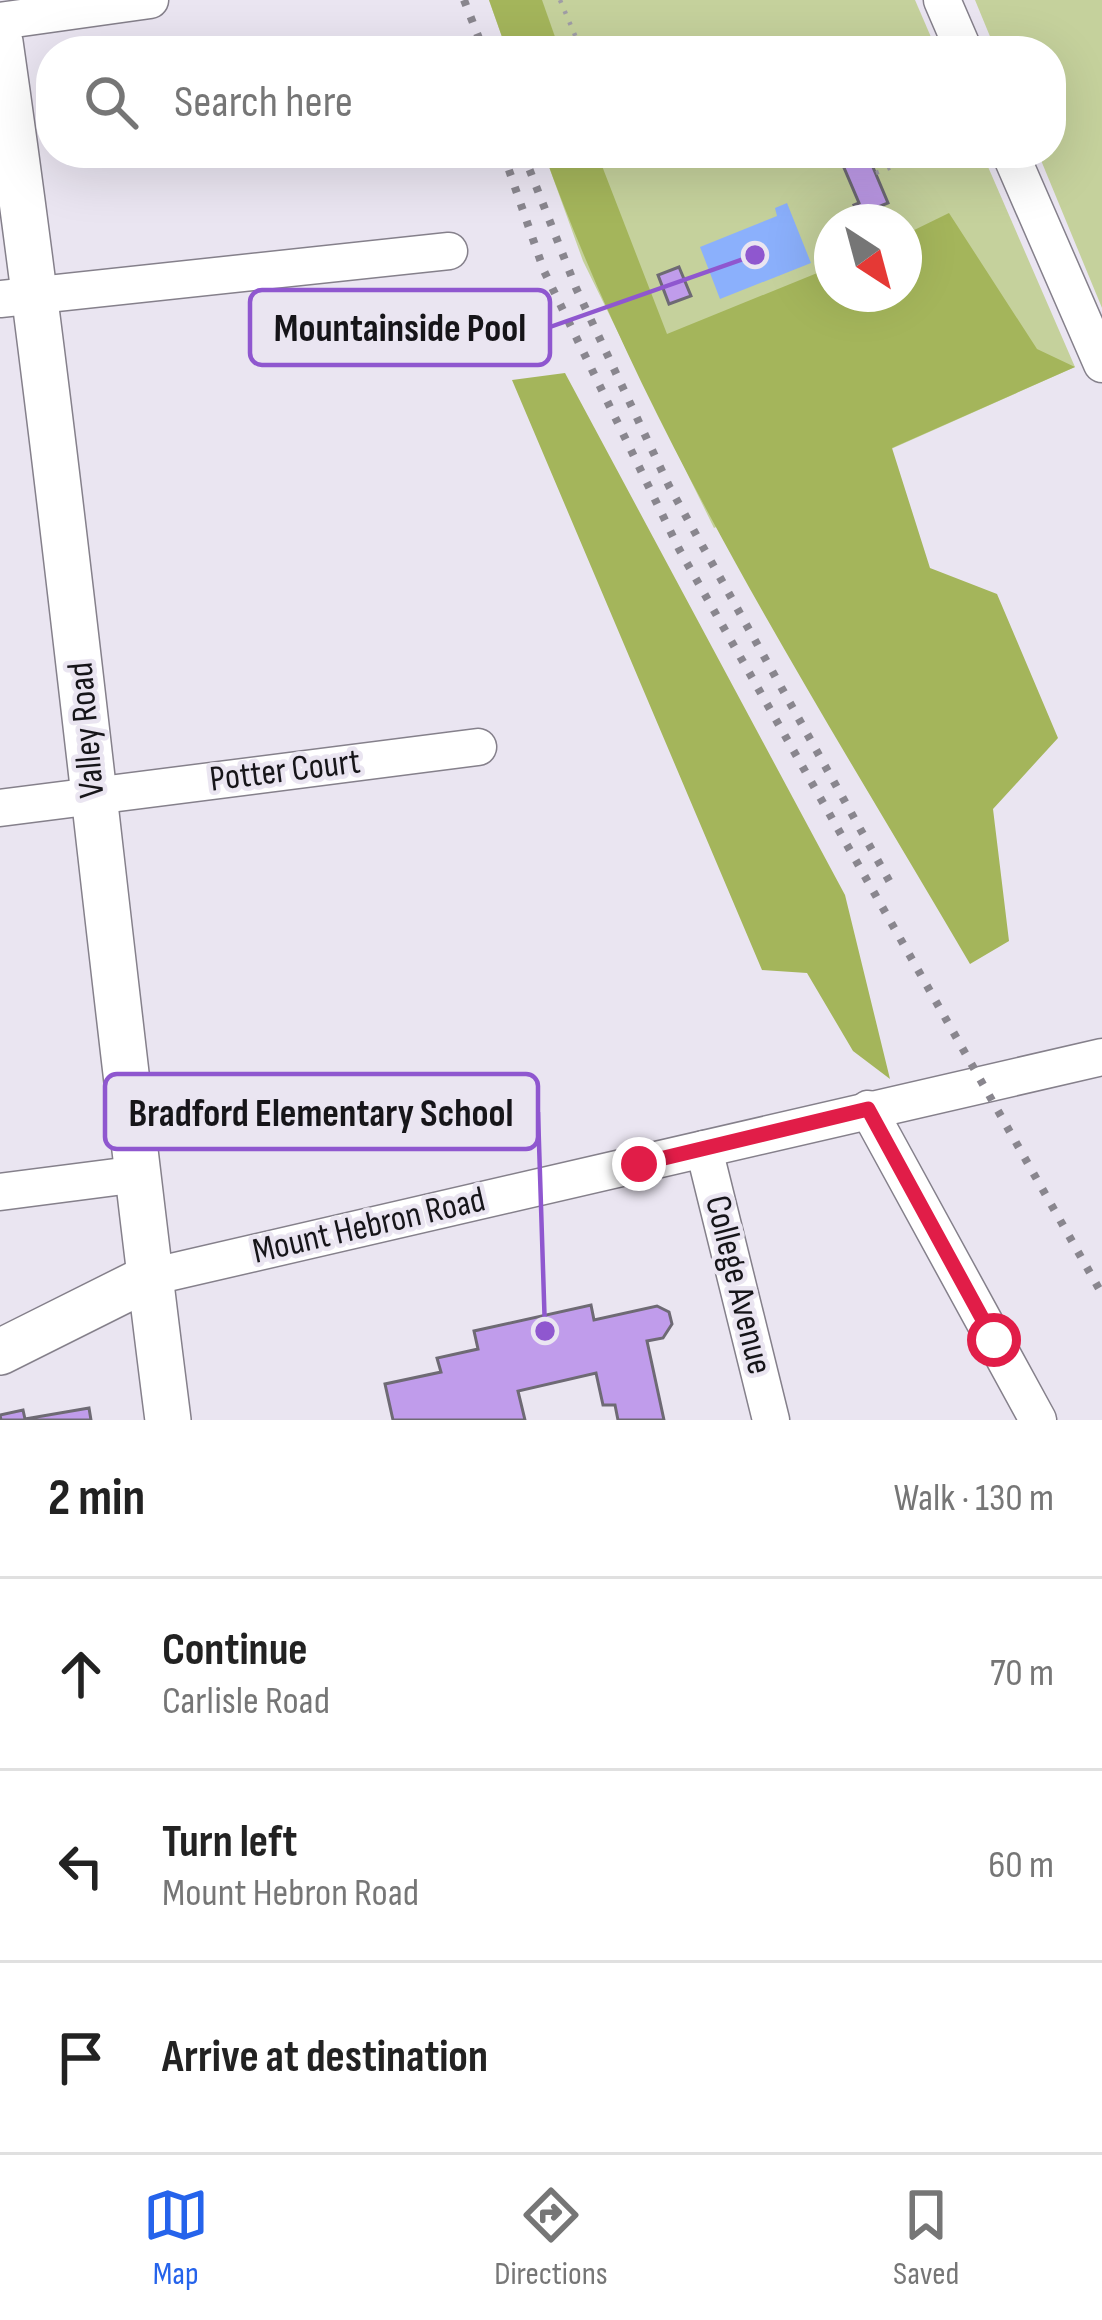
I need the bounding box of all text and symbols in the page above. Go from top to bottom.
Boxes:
search box [36,36,1066,168]
icon: search [78,69,144,135]
text: Search here [174,75,353,130]
north arrow [814,204,922,312]
callout: Mountainside Pool [250,290,550,365]
text: Mountainside Pool [274,306,526,353]
street label: Valley Road [60,660,114,800]
street label: Potter Court [207,740,363,802]
callout: Bradford Elementary School [105,1074,538,1149]
text: Bradford Elementary School [129,1091,513,1138]
route end [612,1137,666,1191]
street label: Mount Hebron Road [249,1178,489,1274]
street label: College Avenue [695,1191,781,1379]
route start [967,1313,1021,1367]
text: 2 min [48,1468,145,1529]
text: Walk · 130 m [894,1475,1054,1522]
text: Continue [162,1623,308,1678]
icon: ahead [48,1641,114,1707]
text: 70 m [990,1650,1054,1697]
text: Carlisle Road [162,1678,330,1725]
text: Turn left [162,1815,297,1870]
icon: left [48,1833,114,1899]
text: 60 m [988,1842,1054,1889]
text: Mount Hebron Road [162,1870,419,1917]
icon: arrive [48,2025,114,2091]
text: Arrive at destination [162,2030,488,2085]
tab: Map [143,2182,209,2294]
tab: Directions [494,2182,608,2294]
tab: Saved [893,2182,959,2294]

